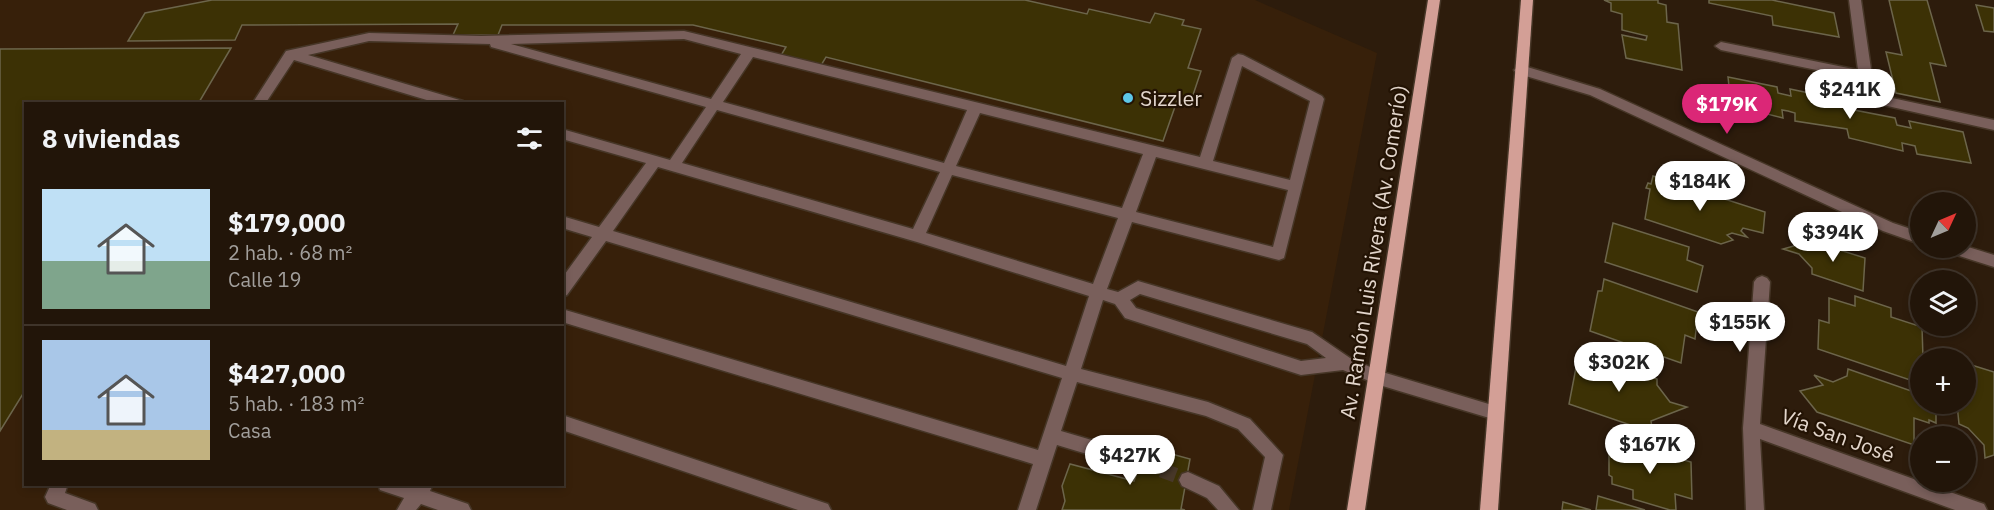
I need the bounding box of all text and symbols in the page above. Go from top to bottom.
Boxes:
pin: $241K [1808,69,1892,120]
text: $241K [1819,75,1881,102]
street label: Av. Ramón Luis Rivera (Av. Comerío) [1333,83,1413,421]
place label: Sizzler [1140,84,1202,112]
pin: $179K [1685,84,1769,135]
text: $179K [1696,90,1758,117]
marker: Sizzler [1121,91,1135,105]
text: 8 viviendas [42,121,180,155]
icon: filters [513,122,546,155]
pin: $184K [1658,161,1742,212]
text: $184K [1669,167,1731,194]
north arrow [1910,192,1976,258]
map controls [1910,192,1976,492]
text: $179,000 [228,205,345,239]
pin: $394K [1791,212,1875,263]
icon: home [90,213,162,285]
text: $394K [1802,218,1864,245]
text: 2 hab. · 68 m² [228,239,352,266]
text: Calle 19 [228,266,302,293]
button: layers [1910,270,1976,336]
pin: $155K [1698,302,1782,353]
text: $155K [1709,308,1771,335]
pin: $302K [1577,342,1661,393]
text: $302K [1588,348,1650,375]
button: + [1910,348,1976,414]
text: $427,000 [228,356,345,390]
icon: home [90,364,162,436]
text: 5 hab. · 183 m² [228,390,364,417]
street label: Vía San José [1777,402,1899,468]
text: Casa [228,417,272,444]
pin: $167K [1608,424,1692,475]
button: − [1910,426,1976,492]
text: $167K [1619,430,1681,457]
pin: $427K [1088,435,1172,486]
text: $427K [1099,441,1161,468]

